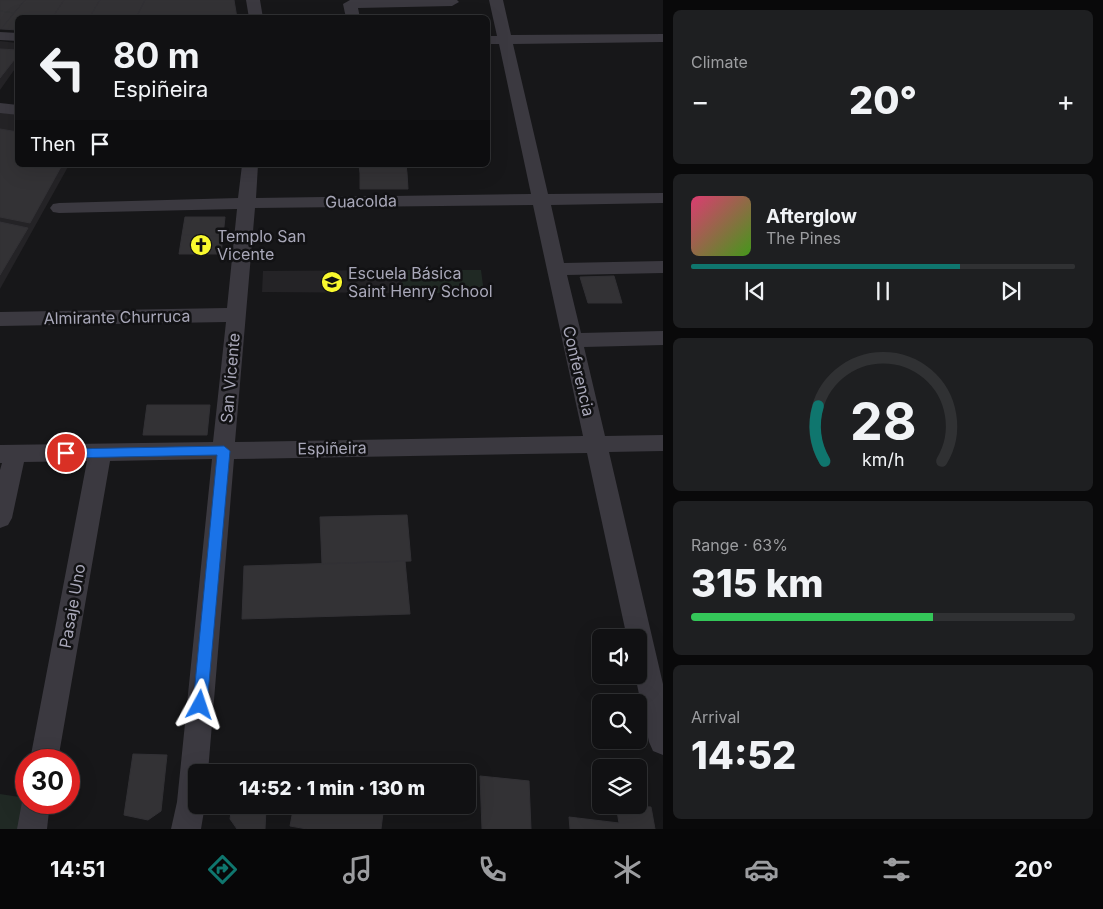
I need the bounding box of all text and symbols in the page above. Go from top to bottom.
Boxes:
text: 80 m [113,34,200,76]
icon: left [30,35,95,100]
text: Climate [691,52,748,72]
text: Espiñeira [113,76,208,102]
text: 20° [849,77,917,123]
text: − [691,84,710,118]
text: + [1056,84,1075,118]
icon: arrive [86,130,114,158]
text: Then [30,133,76,156]
street label: Guacolda [325,190,397,212]
text: Afterglow [766,205,857,228]
place label: Templo San Vicente [217,226,306,264]
text: The Pines [766,228,841,248]
church icon: Templo San Vicente [189,233,213,257]
place label: Escuela Básica Saint Henry School [348,263,493,301]
school or university icon: Escuela Básica Saint Henry School [320,270,344,294]
icon: previous [741,277,769,305]
icon: pause [869,277,897,305]
icon: next [997,277,1025,305]
street label: Almirante Churruca [43,306,191,328]
street label: Conferencia [559,324,599,418]
street label: San Vicente [216,332,244,424]
text: 28 [850,390,916,453]
pin [45,432,87,474]
street label: Espiñeira [297,437,367,459]
icon: arrive [52,439,80,467]
text: km/h [862,449,904,470]
text: Range · 63% [691,535,788,555]
text: 315 km [691,560,824,606]
street label: Pasaje Uno [55,562,89,650]
map controls [592,629,647,814]
button: sound [592,629,647,684]
position arrow [173,678,225,730]
button: search [592,694,647,749]
text: Arrival [691,707,740,727]
text: 14:52 [691,732,796,778]
speed limit sign: 30 [15,749,80,814]
button: layers [592,759,647,814]
text: 14:52 · 1 min · 130 m [239,777,425,800]
icon: directions [205,852,240,887]
icon: music [340,852,375,887]
icon: phone [475,852,510,887]
icon: climate [610,852,645,887]
icon: car [744,852,779,887]
icon: filters [879,852,914,887]
text: 14:51 [50,856,105,882]
text: 20° [1014,856,1053,882]

